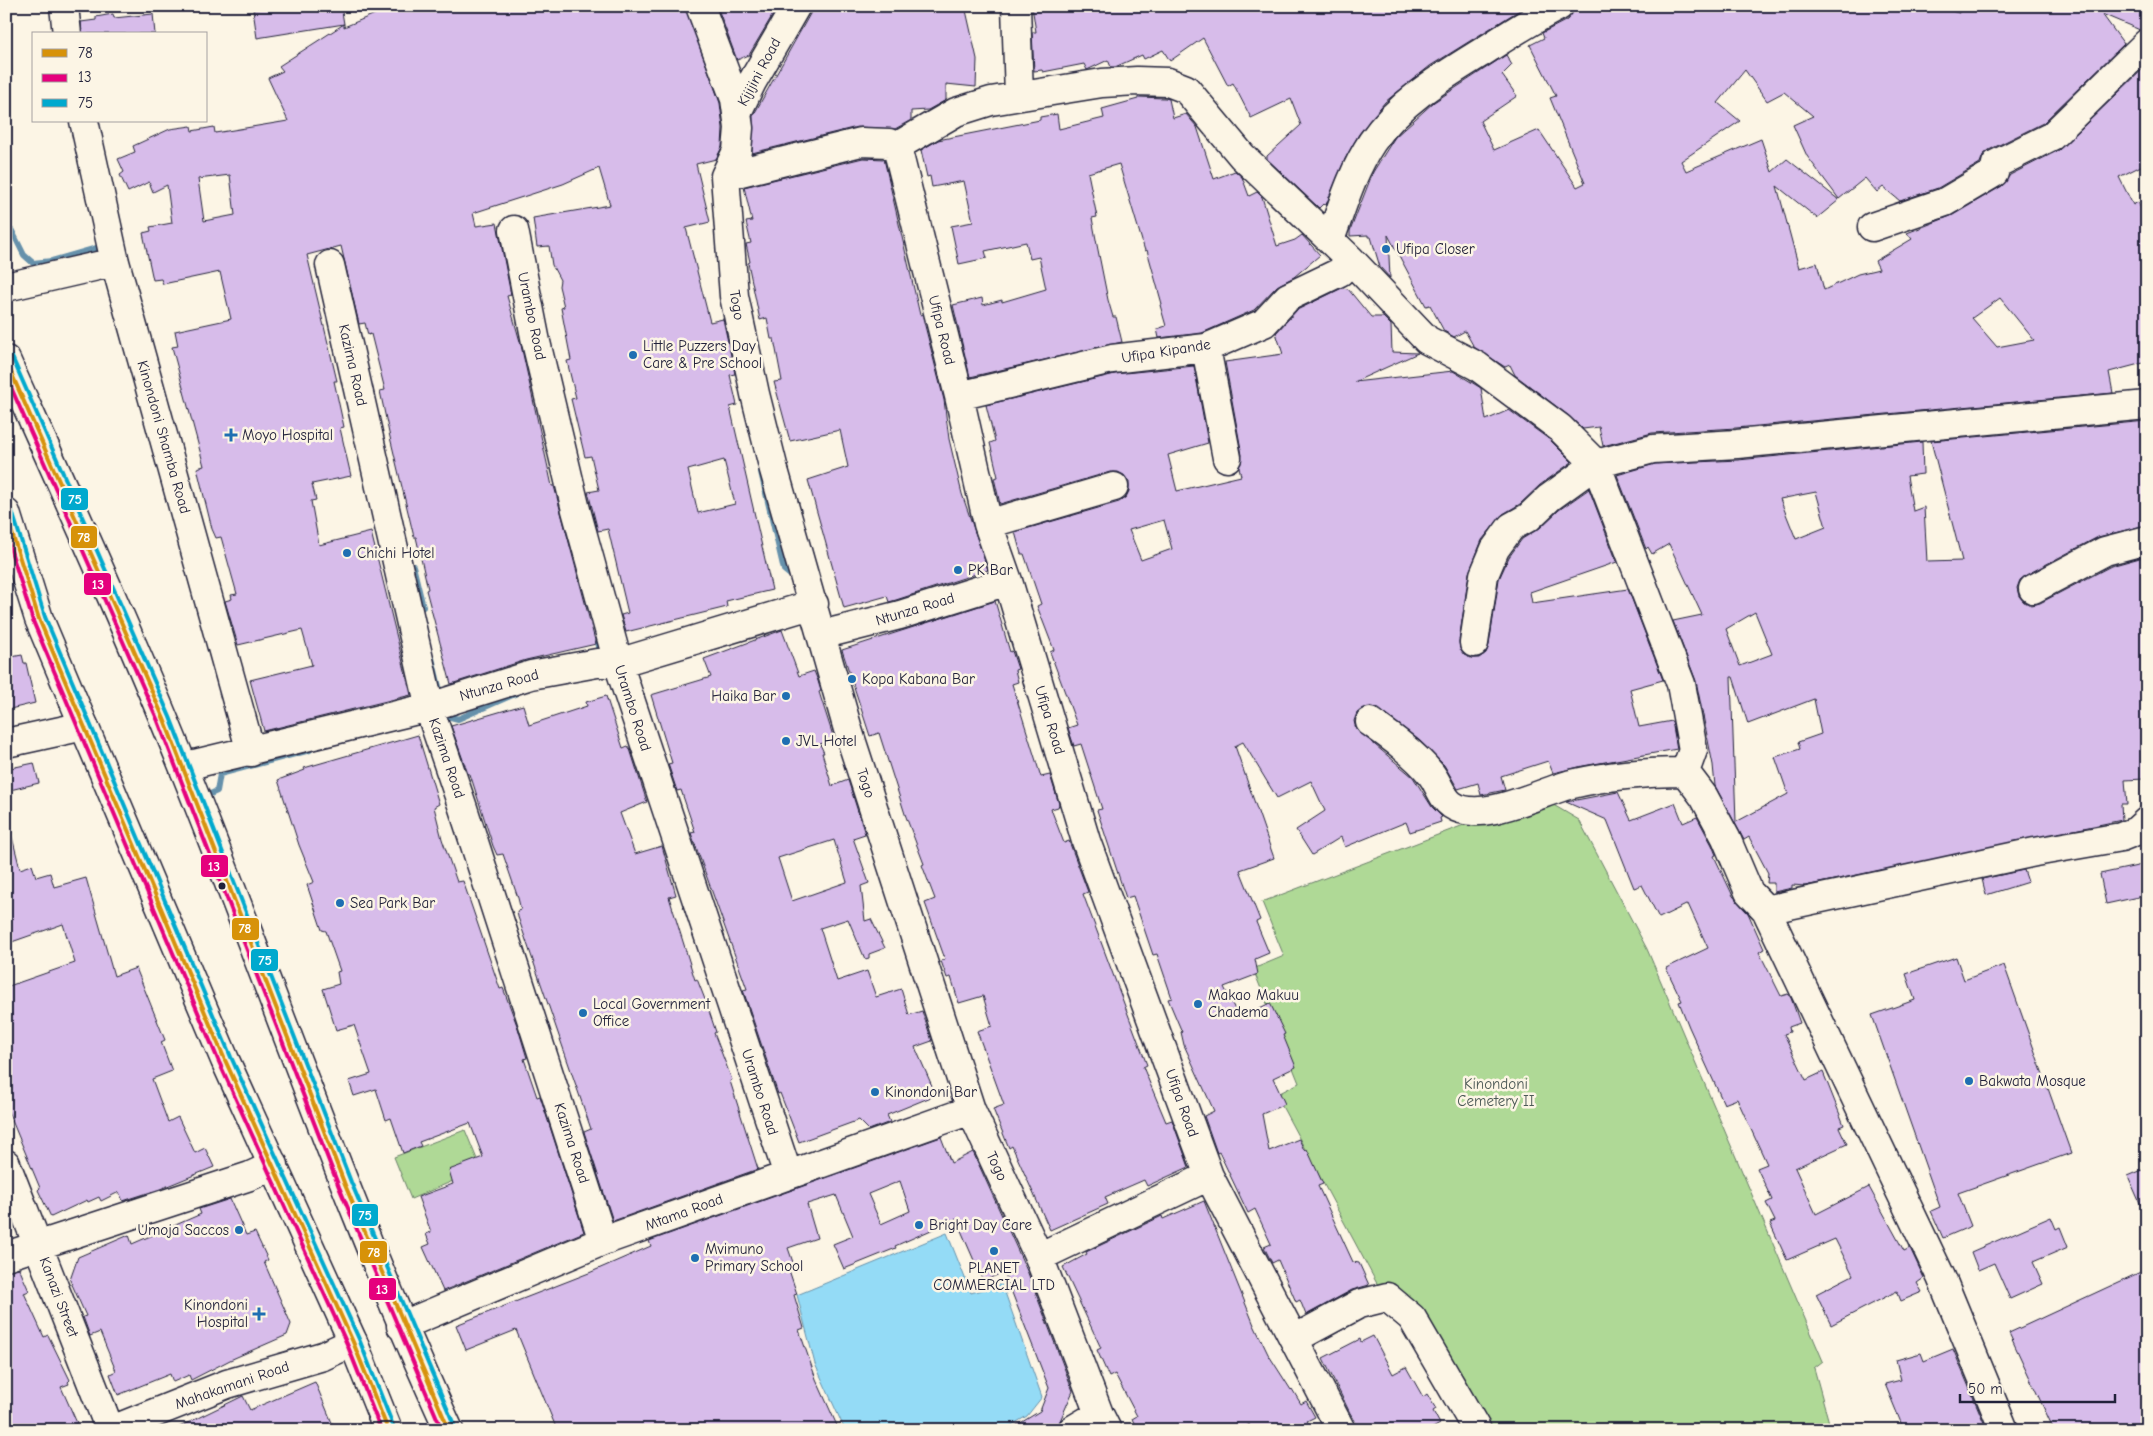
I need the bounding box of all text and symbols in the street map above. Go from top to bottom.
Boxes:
legend [32,32,208,122]
street label: Kijijini Road [733,35,785,109]
text: 78 [78,44,93,62]
text: 13 [78,68,92,86]
text: 75 [78,94,93,112]
place label: Ufipa Closer [1396,240,1475,258]
marker: Ufipa Closer [1380,243,1392,255]
street label: Urambo Road [514,270,550,362]
street label: Togo [726,289,749,322]
street label: Ufipa Road [925,293,959,367]
street label: Kazima Road [335,322,371,408]
street label: Ufipa Kipande [1120,335,1212,367]
place label: Little Puzzers Day Care & Pre School [643,337,762,372]
marker: Little Puzzers Day Care & Pre School [627,349,639,361]
street label: Kinondoni Shamba Road [133,358,195,516]
place label: Moyo Hospital [242,426,333,444]
marker: Moyo Hospital [224,428,238,442]
line badge: 75 [60,487,89,511]
text: 75 [68,491,82,508]
line badge: 78 [70,525,98,549]
text: 78 [77,529,91,546]
place label: Chichi Hotel [357,544,435,562]
marker: Chichi Hotel [341,547,353,559]
place label: PK Bar [968,561,1013,579]
marker: PK Bar [952,564,964,576]
line badge: 13 [83,572,112,596]
text: 13 [92,576,104,593]
street label: Ntunza Road [873,588,957,630]
street label: Urambo Road [611,663,655,753]
street label: Ntunza Road [457,665,541,705]
place label: Kopa Kabana Bar [862,670,975,688]
marker: Kopa Kabana Bar [846,673,858,685]
street label: Ufipa Road [1031,683,1069,757]
place label: Haika Bar [711,687,776,705]
marker: Haika Bar [780,690,792,702]
street label: Kazima Road [425,716,469,800]
place label: JVL Hotel [796,732,857,750]
marker: JVL Hotel [780,735,792,747]
street label: Togo [853,766,879,800]
line badge: 13 [200,854,229,878]
text: 13 [208,858,220,875]
unlabelled marker [217,881,227,891]
place label: Sea Park Bar [350,894,435,912]
marker: Sea Park Bar [334,897,346,909]
line badge: 78 [231,917,260,941]
text: 78 [238,920,252,937]
line badge: 75 [250,948,279,972]
text: 75 [258,952,272,969]
place label: Makao Makuu Chadema [1208,986,1299,1021]
place label: Local Government Office [593,995,711,1030]
marker: Makao Makuu Chadema [1192,998,1204,1010]
marker: Local Government Office [577,1007,589,1019]
street label: Urambo Road [738,1047,782,1137]
street label: Ufipa Road [1161,1067,1203,1139]
place label: Bakwata Mosque [1979,1072,2086,1090]
park label: Kinondoni Cemetery II [1457,1075,1535,1110]
marker: Bakwata Mosque [1963,1075,1975,1087]
place label: Kinondoni Bar [885,1083,977,1101]
marker: Kinondoni Bar [869,1086,881,1098]
street label: Kazima Road [551,1100,593,1186]
street label: Togo [982,1148,1012,1184]
street label: Mtama Road [643,1190,725,1234]
line badge: 75 [351,1203,379,1227]
text: 75 [358,1207,372,1224]
place label: Bright Day Care [929,1216,1032,1234]
marker: Bright Day Care [913,1219,925,1231]
place label: Umoja Saccos [138,1221,229,1239]
marker: Umoja Saccos [233,1224,245,1236]
line badge: 78 [359,1240,388,1264]
place label: Mvimuno Primary School [705,1240,803,1275]
text: 78 [367,1244,381,1261]
marker: PLANET COMMERCIAL LTD [988,1245,1000,1257]
marker: Mvimuno Primary School [689,1252,701,1264]
street label: Kanazi Street [35,1254,83,1340]
place label: PLANET COMMERCIAL LTD [933,1259,1055,1294]
line badge: 13 [368,1277,397,1301]
text: 13 [376,1281,388,1298]
place label: Kinondoni Hospital [184,1296,248,1331]
marker: Kinondoni Hospital [252,1307,266,1321]
street label: Mahakamani Road [172,1357,292,1413]
scale bar [1960,1371,2116,1403]
text: 50 m [1968,1380,2003,1398]

